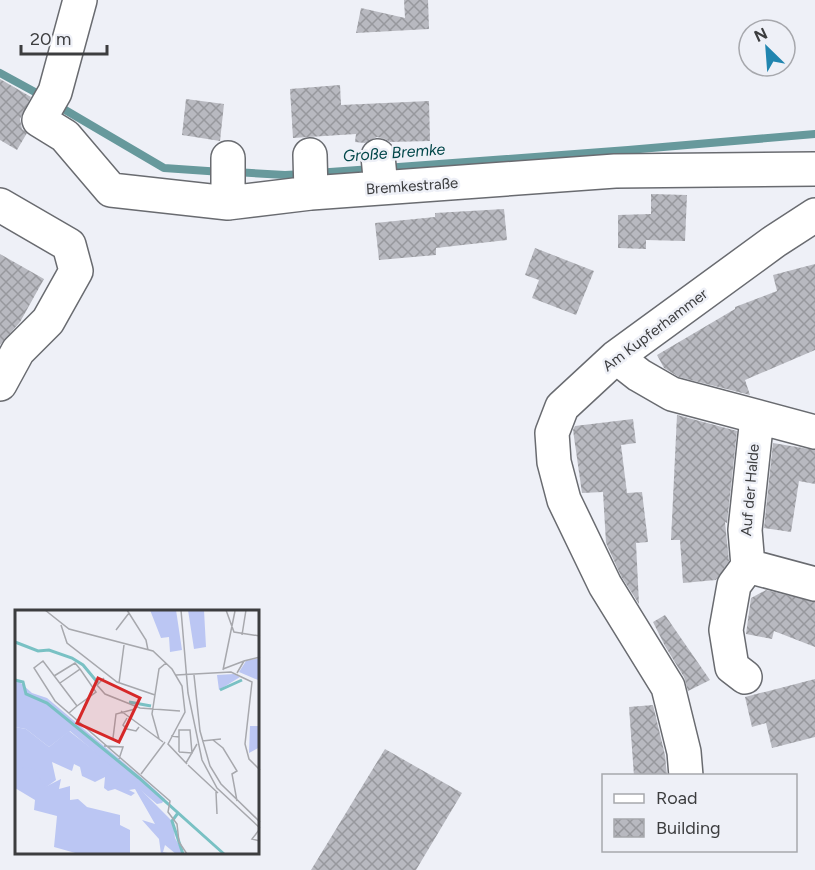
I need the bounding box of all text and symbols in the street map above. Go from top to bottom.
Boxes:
scale bar [21,18,106,56]
north arrow [737,18,797,78]
text: N [751,24,770,46]
text: 20 m [30,28,71,50]
water label: Große Bremke [342,139,446,166]
street label: Bremkestraße [365,174,459,198]
street label: Am Kupferhammer [599,285,711,375]
street label: Auf der Halde [737,443,763,537]
inset map [15,610,260,855]
legend [602,774,797,852]
text: Road [656,787,697,809]
text: Building [656,817,721,839]

